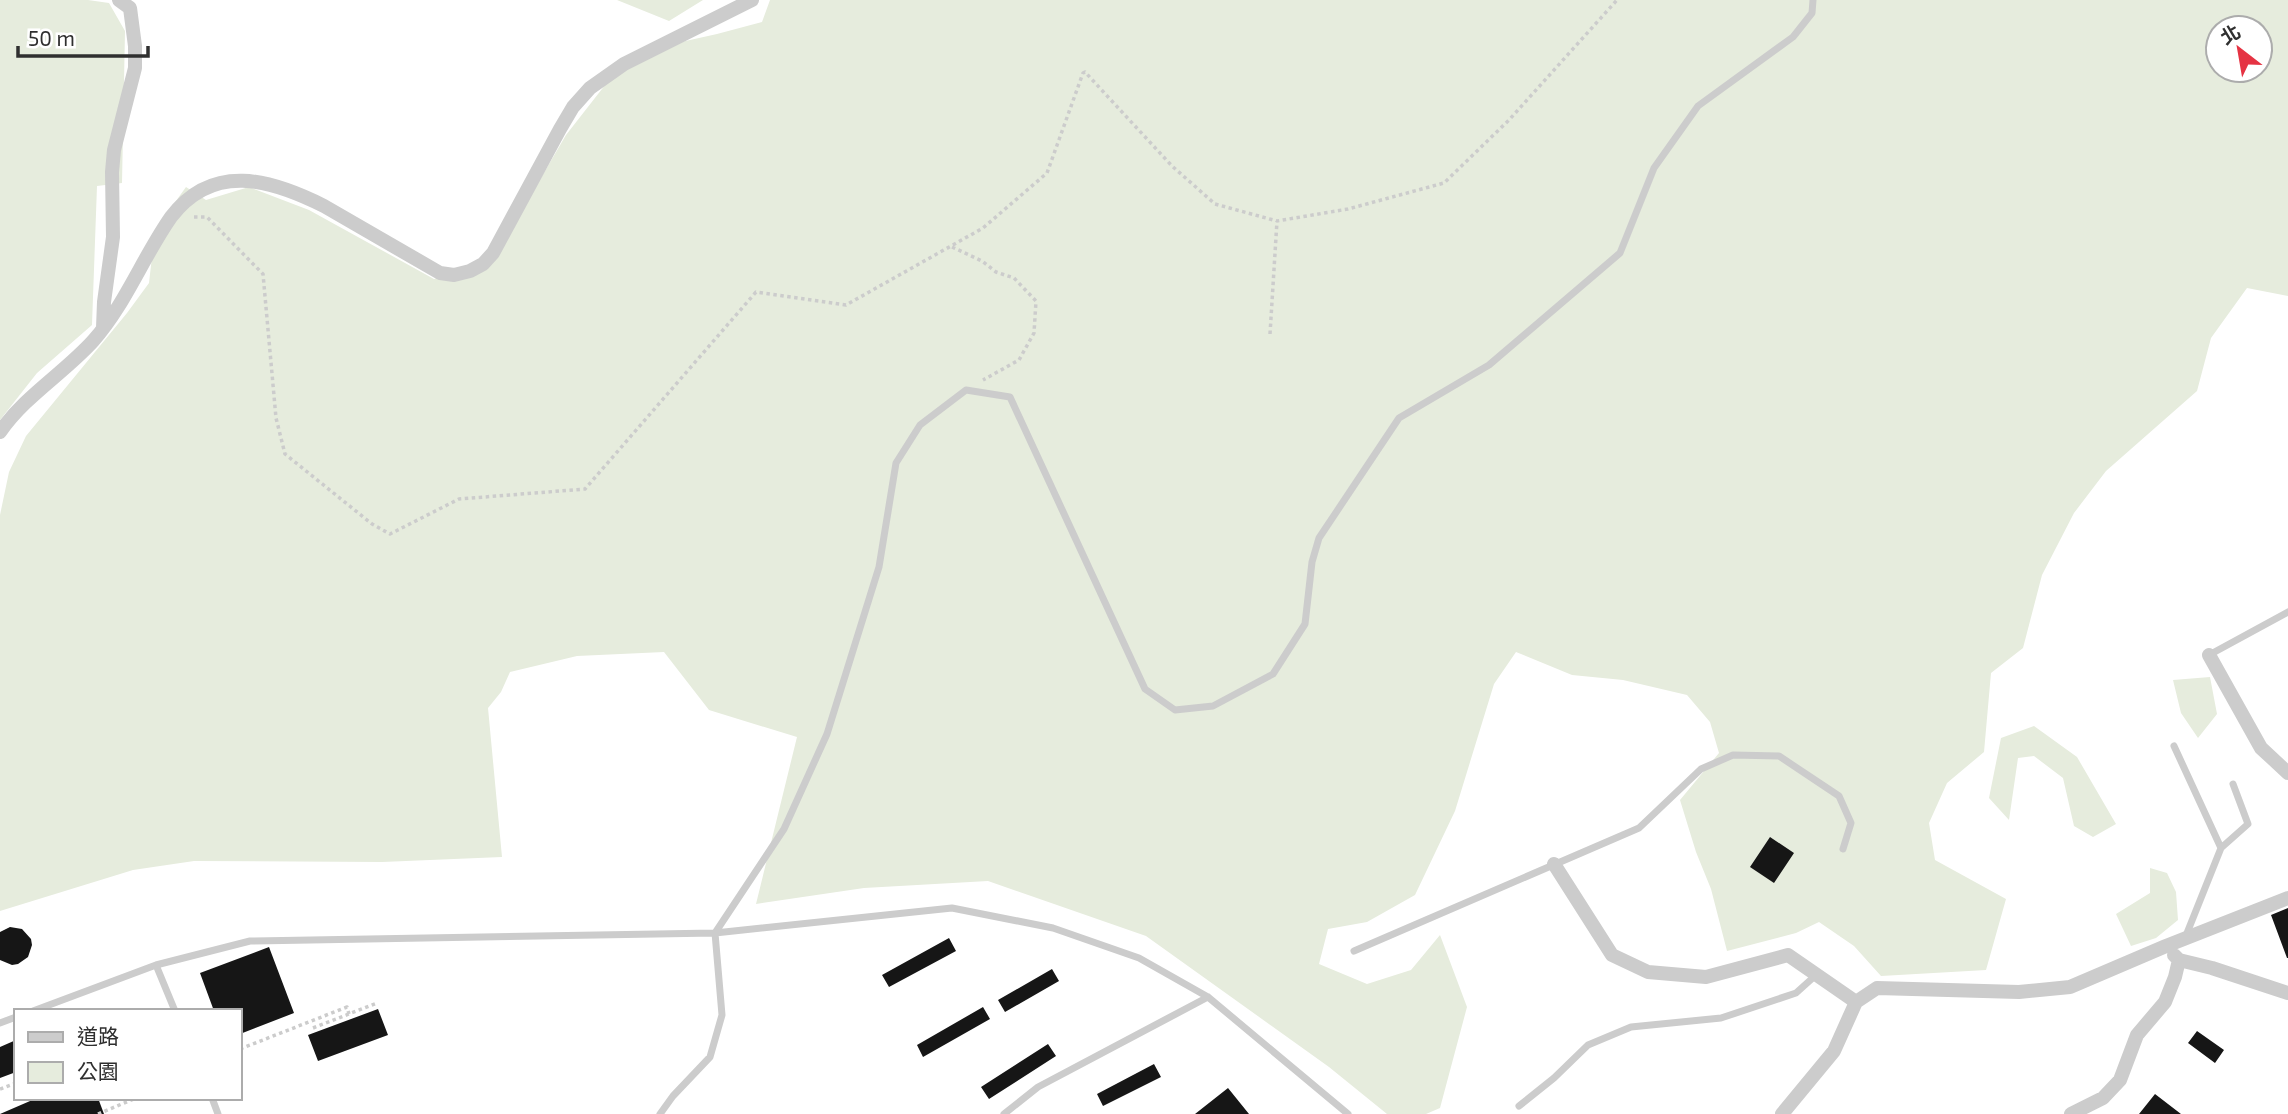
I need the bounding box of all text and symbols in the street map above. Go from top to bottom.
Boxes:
scale bar [18,14,147,58]
north arrow [2204,14,2274,84]
text: 北 [2216,19,2244,49]
text: 50 m [28,25,75,50]
legend [14,1009,242,1100]
text: 道路 [77,1023,119,1048]
text: 公園 [77,1058,119,1083]

